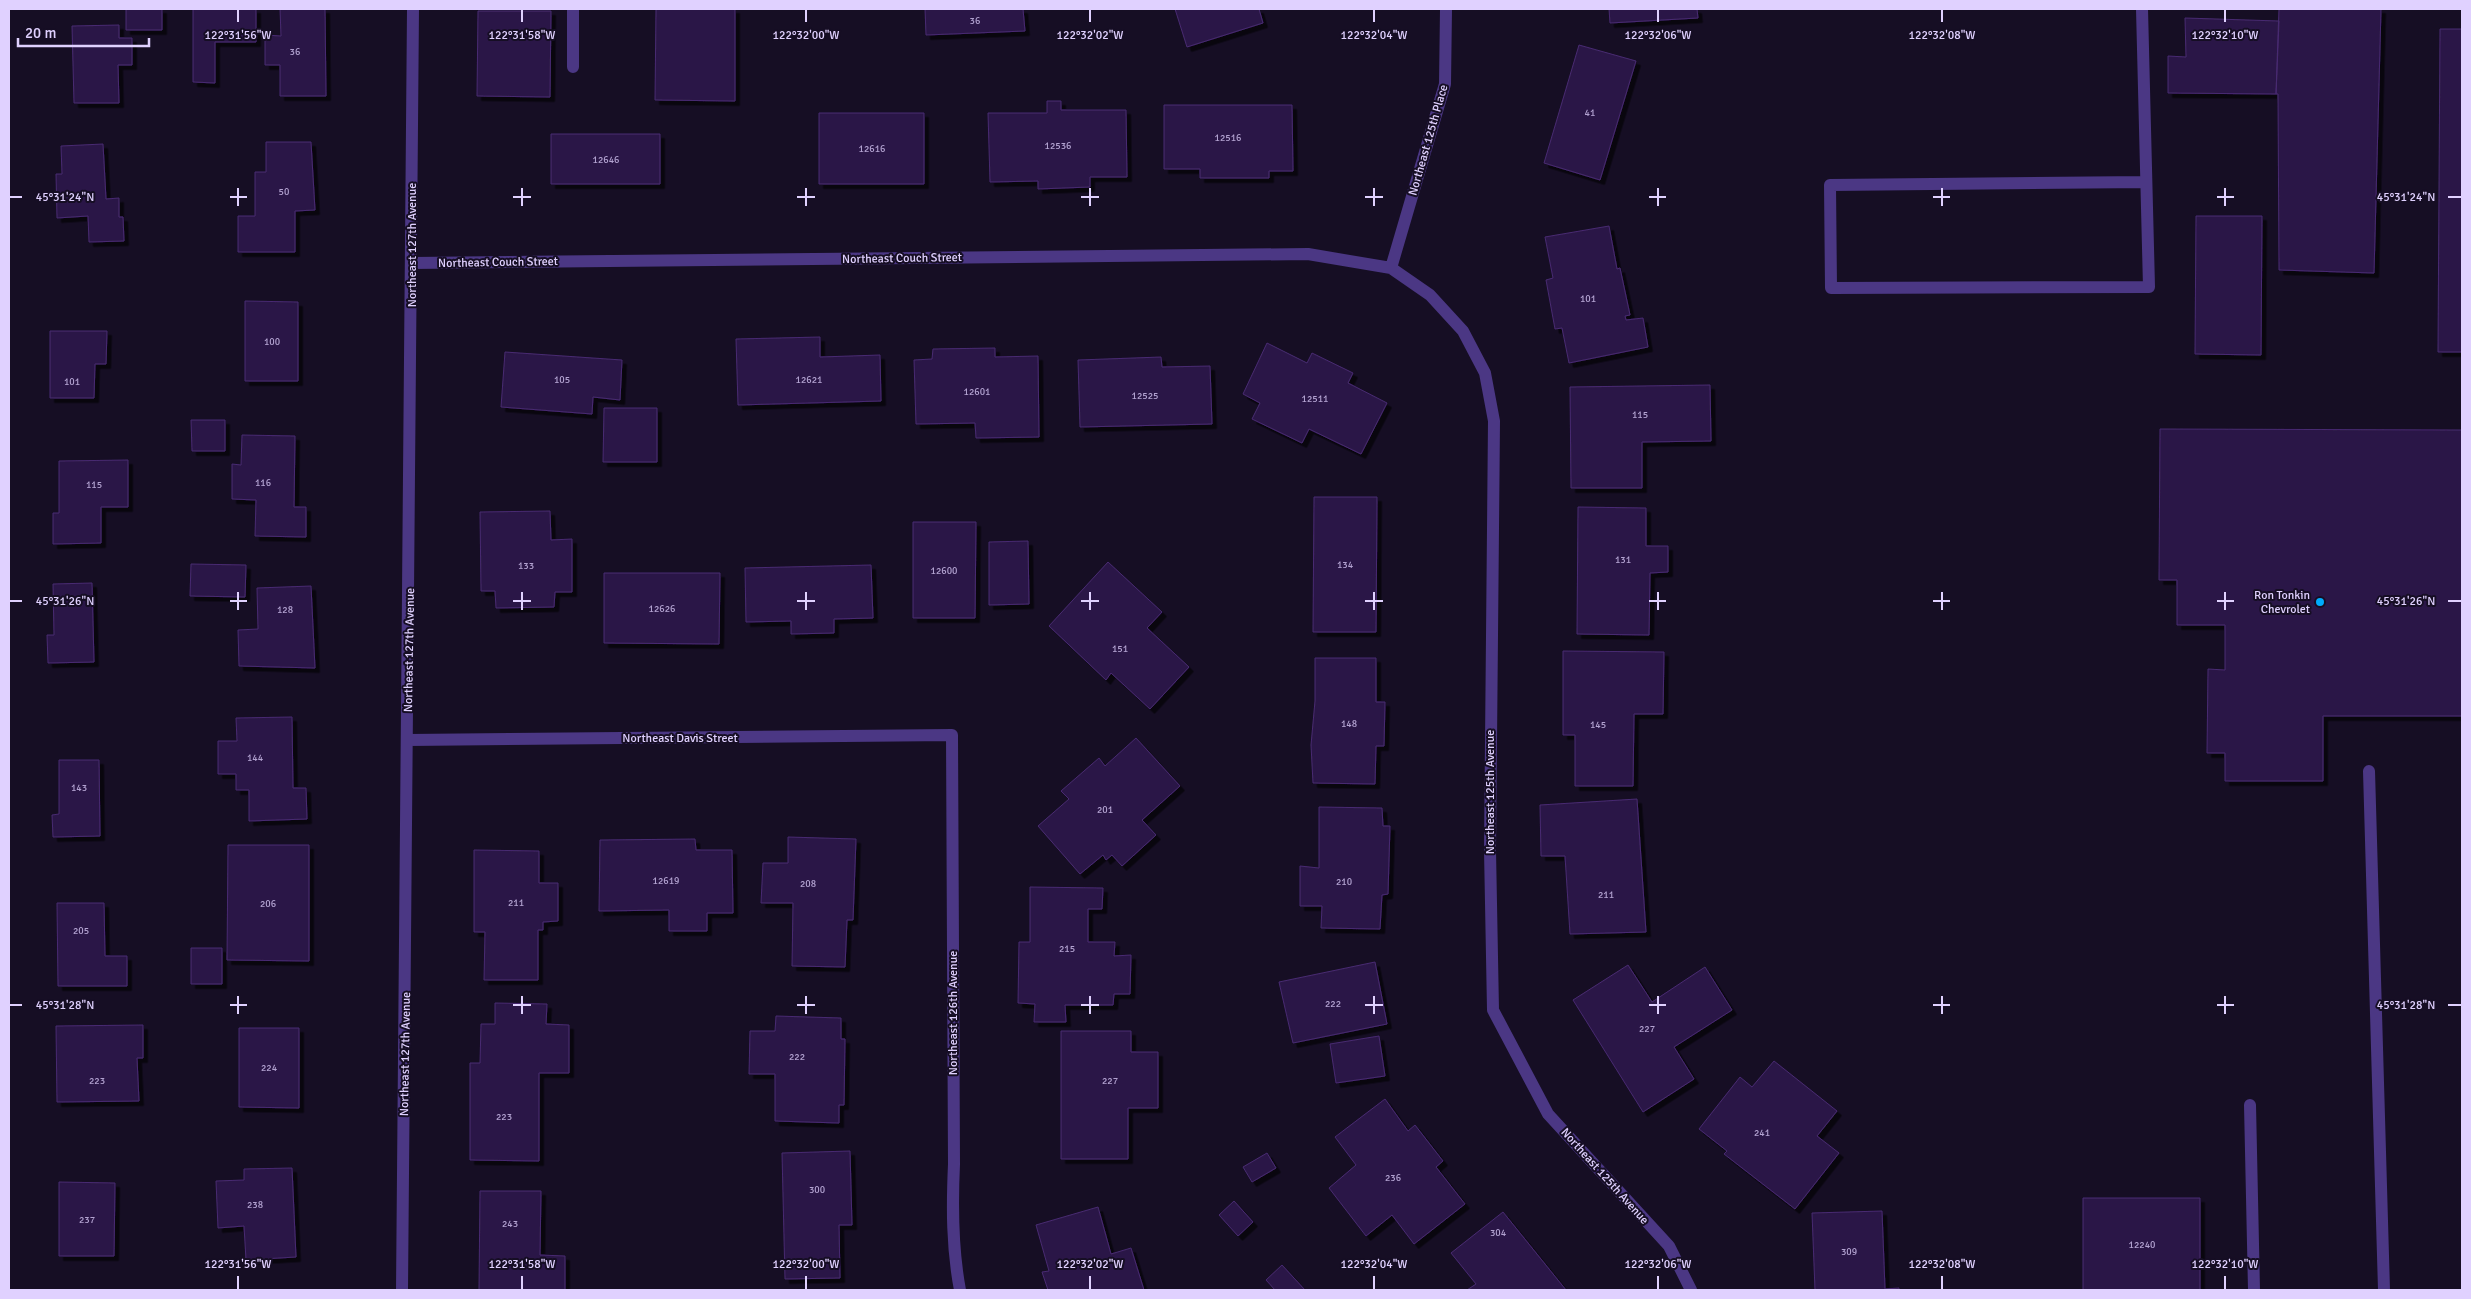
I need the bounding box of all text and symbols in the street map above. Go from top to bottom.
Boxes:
scale bar [18,15,149,47]
house number: 36 [970,15,980,27]
text: 20 m [25,24,56,42]
text: 122°31'56"W [204,28,272,43]
text: 122°31'58"W [488,28,556,43]
text: 122°32'00"W [772,28,840,43]
text: 122°32'02"W [1056,28,1124,43]
text: 122°32'04"W [1340,28,1408,43]
text: 122°32'06"W [1624,28,1692,43]
text: 122°32'08"W [1908,28,1976,43]
text: 122°32'10"W [2191,28,2259,43]
house number: 36 [290,46,300,58]
street label: Northeast 125th Place [1405,83,1452,197]
house number: 41 [1585,107,1595,119]
house number: 12516 [1214,132,1242,144]
house number: 12536 [1044,140,1072,152]
house number: 12616 [858,143,886,155]
house number: 12646 [592,154,620,166]
street label: Northeast 127th Avenue [405,183,420,307]
house number: 50 [279,186,289,198]
text: 45°31'24"N [36,190,94,205]
text: 45°31'24"N [2377,190,2435,205]
street label: Northeast Couch Street [842,250,962,267]
street label: Northeast Couch Street [438,254,558,271]
house number: 101 [1580,293,1596,305]
house number: 100 [264,336,280,348]
house number: 105 [554,374,570,386]
house number: 12621 [795,374,823,386]
house number: 101 [64,376,80,388]
house number: 12601 [963,386,991,398]
house number: 12525 [1131,390,1159,402]
house number: 12511 [1301,393,1329,405]
house number: 115 [1632,409,1648,421]
house number: 116 [255,477,271,489]
house number: 115 [86,479,102,491]
house number: 131 [1615,554,1631,566]
house number: 134 [1337,559,1354,571]
house number: 133 [518,560,534,572]
house number: 12600 [930,565,958,577]
street label: Northeast 127th Avenue [401,588,418,712]
place label: Ron Tonkin Chevrolet [2254,588,2310,617]
text: 45°31'26"N [36,594,94,609]
text: 45°31'26"N [2377,594,2435,609]
marker: Ron Tonkin Chevrolet [2314,596,2326,608]
house number: 12626 [648,603,676,615]
house number: 128 [277,604,293,616]
house number: 151 [1112,643,1128,655]
house number: 148 [1341,718,1357,730]
house number: 145 [1590,719,1606,731]
street label: Northeast 125th Avenue [1483,730,1498,854]
street label: Northeast Davis Street [622,731,738,746]
house number: 144 [247,752,264,764]
house number: 143 [71,782,87,794]
house number: 201 [1097,804,1113,816]
house number: 12619 [652,875,680,887]
house number: 210 [1336,876,1352,888]
house number: 208 [800,878,816,890]
house number: 211 [1598,889,1614,901]
house number: 211 [508,897,524,909]
house number: 206 [260,898,276,910]
house number: 205 [73,925,89,937]
house number: 215 [1059,943,1075,955]
street label: Northeast 126th Avenue [946,951,961,1075]
street label: Northeast 127th Avenue [397,992,414,1116]
text: 45°31'28"N [36,998,94,1013]
house number: 222 [1325,998,1341,1010]
text: 45°31'28"N [2377,998,2435,1013]
house number: 227 [1639,1023,1655,1035]
house number: 222 [789,1051,805,1063]
house number: 224 [261,1062,278,1074]
house number: 223 [89,1075,105,1087]
house number: 227 [1102,1075,1118,1087]
house number: 223 [496,1111,512,1123]
street label: Northeast 125th Avenue [1557,1125,1652,1228]
house number: 241 [1754,1127,1770,1139]
house number: 236 [1385,1172,1401,1184]
house number: 300 [809,1184,825,1196]
house number: 238 [247,1199,263,1211]
house number: 237 [79,1214,95,1226]
house number: 243 [502,1218,518,1230]
house number: 304 [1490,1227,1507,1239]
house number: 12240 [2128,1239,2156,1251]
house number: 309 [1841,1246,1857,1258]
text: 122°31'56"W [204,1257,272,1272]
text: 122°31'58"W [488,1257,556,1272]
text: 122°32'00"W [772,1257,840,1272]
text: 122°32'02"W [1056,1257,1124,1272]
text: 122°32'04"W [1340,1257,1408,1272]
text: 122°32'06"W [1624,1257,1692,1272]
text: 122°32'08"W [1908,1257,1976,1272]
text: 122°32'10"W [2191,1257,2259,1272]

